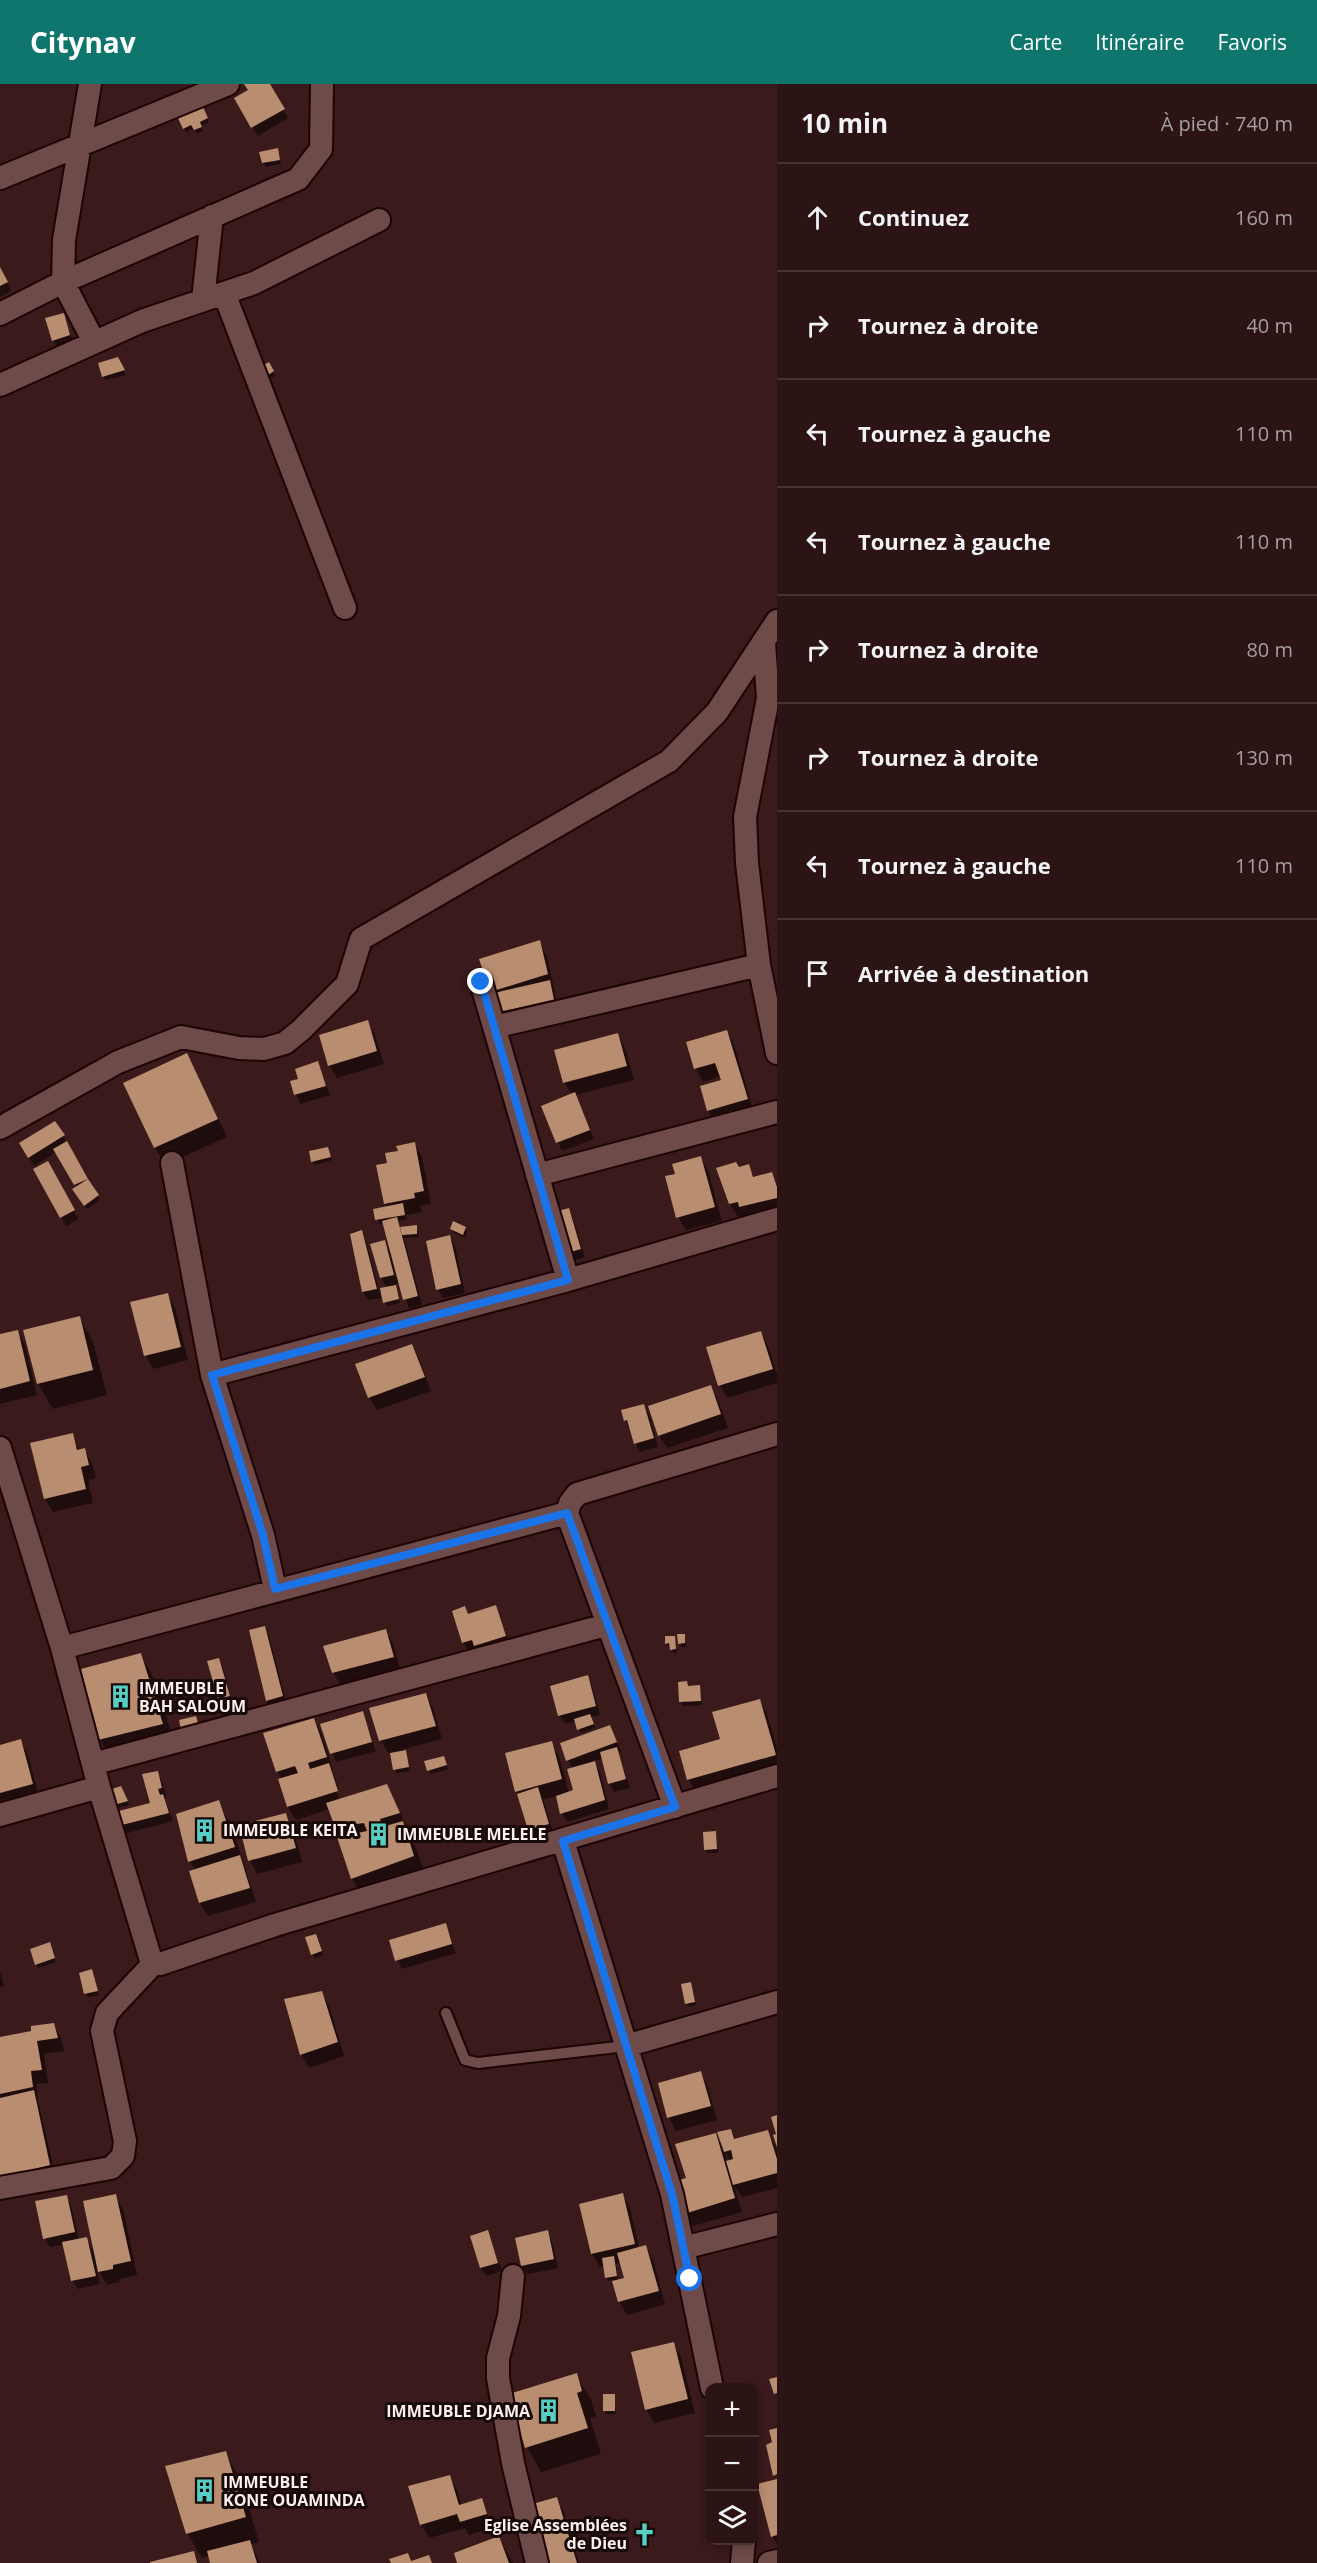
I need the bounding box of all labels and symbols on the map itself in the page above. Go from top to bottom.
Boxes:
route end [467,968,493,994]
place label: IMMEUBLE BAH SALOUM [139,1677,246,1717]
building icon: IMMEUBLE BAH SALOUM [108,1684,134,1710]
building icon: IMMEUBLE KEITA [192,1817,218,1843]
place label: IMMEUBLE KEITA [223,1819,359,1841]
building icon: IMMEUBLE MELELE [366,1821,392,1847]
place label: IMMEUBLE MELELE [397,1823,547,1845]
route start [676,2265,702,2291]
building icon: IMMEUBLE DJAMA [535,2398,561,2424]
place label: IMMEUBLE DJAMA [386,2400,531,2422]
place label: IMMEUBLE KONE OUAMINDA [223,2471,366,2511]
building icon: IMMEUBLE KONE OUAMINDA [192,2478,218,2504]
place label: Eglise Assemblées de Dieu [484,2514,627,2554]
church icon: Eglise Assemblées de Dieu [632,2521,658,2547]

